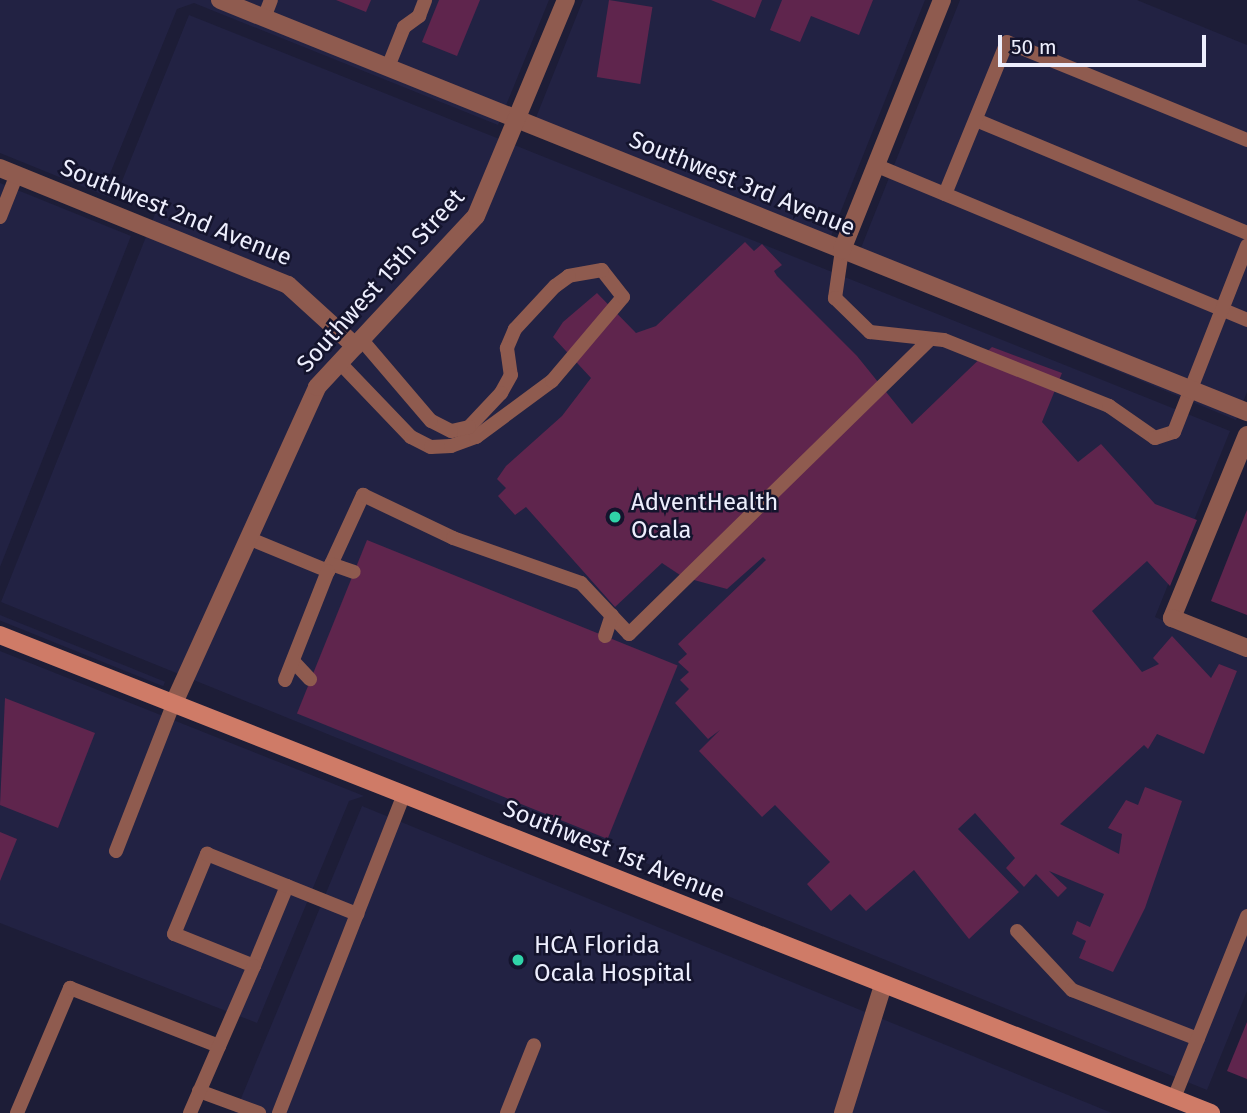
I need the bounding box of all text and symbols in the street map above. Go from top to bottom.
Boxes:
scale bar [1002,21,1210,65]
text: 50 m [1011,34,1057,60]
street label: Southwest 3rd Avenue [625,125,859,243]
street label: Southwest 2nd Avenue [56,153,296,273]
street label: Southwest 15th Street [291,183,471,379]
place label: AdventHealth Ocala [631,489,778,545]
marker: AdventHealth Ocala [605,507,625,527]
street label: Southwest 1st Avenue [499,794,729,910]
place label: HCA Florida Ocala Hospital [534,932,692,988]
marker: HCA Florida Ocala Hospital [508,950,528,970]

